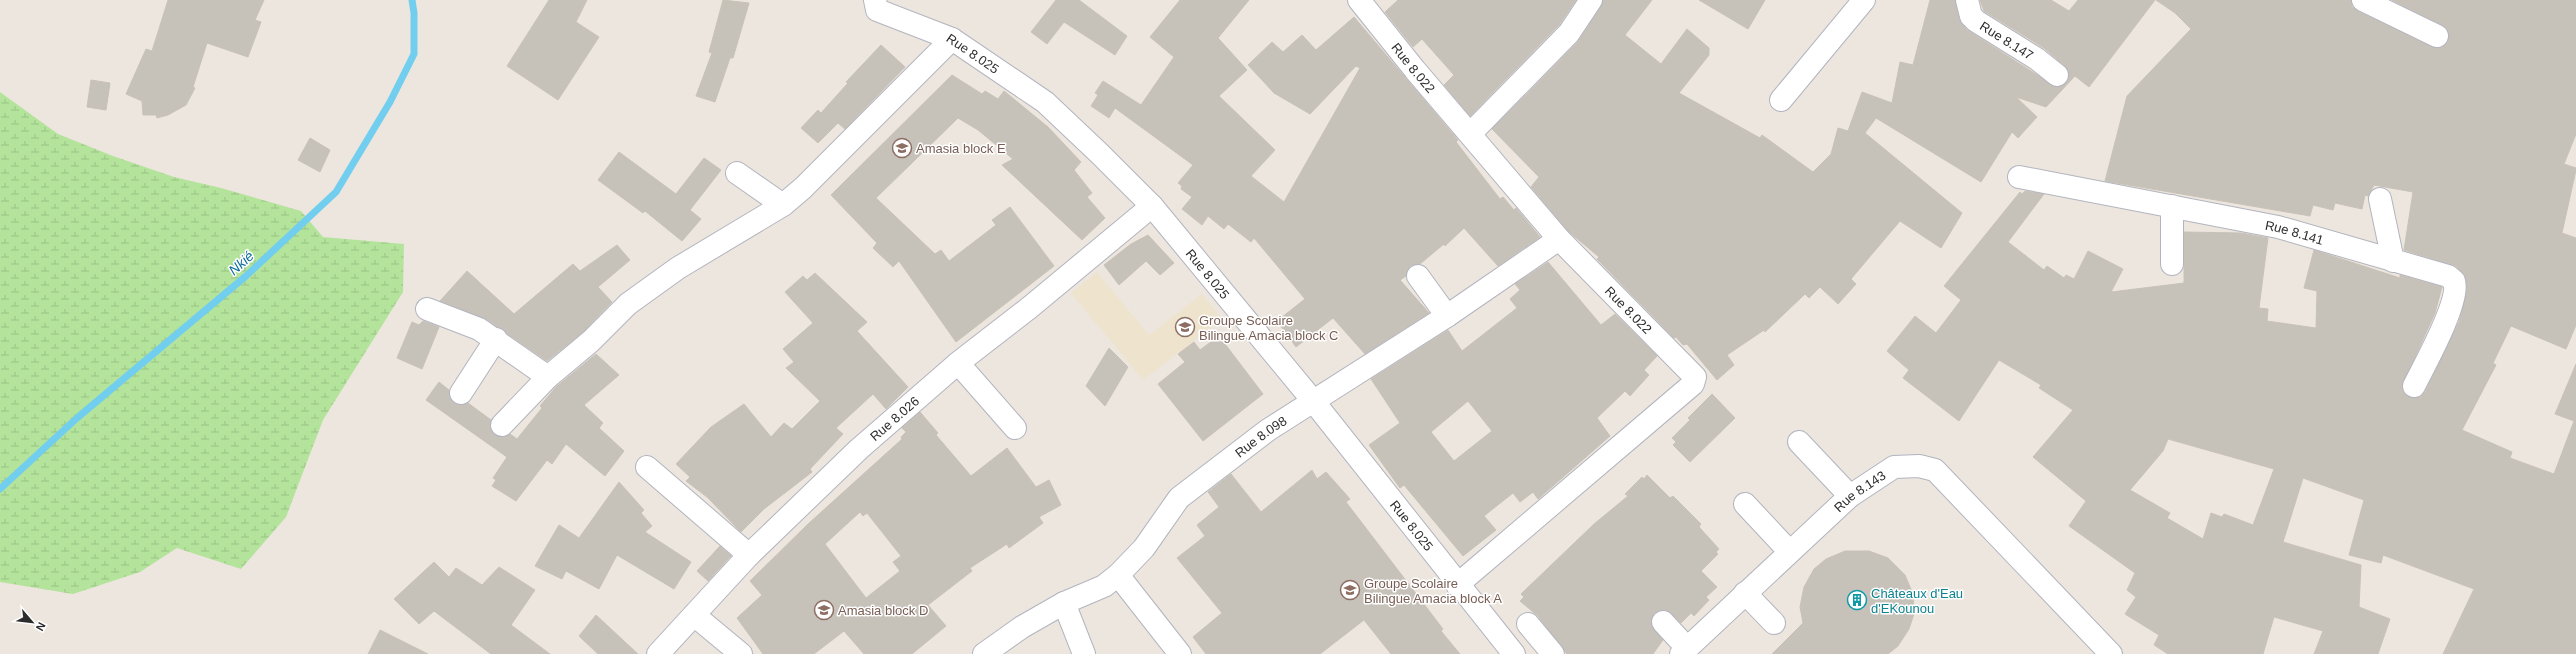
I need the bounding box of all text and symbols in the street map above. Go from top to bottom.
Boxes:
street label: Rue 8.147 [1977,18,2036,63]
street label: Rue 8.025 [944,30,1002,76]
street label: Rue 8.022 [1389,40,1438,96]
school or university icon: Amasia block E [891,137,913,159]
place label: Amasia block E [916,141,1006,156]
street label: Rue 8.141 [2264,217,2325,247]
street label: Rue 8.025 [1183,246,1233,302]
water label: Nkié [225,248,257,278]
street label: Rue 8.022 [1602,283,1655,336]
place label: Groupe Scolaire Bilingue Amacia block C [1199,313,1338,343]
school or university icon: Groupe Scolaire Bilingue Amacia block C [1174,316,1196,338]
street label: Rue 8.026 [867,393,922,444]
street label: Rue 8.098 [1232,413,1289,460]
street label: Rue 8.143 [1831,467,1888,515]
street label: Rue 8.025 [1387,497,1436,554]
place label: Groupe Scolaire Bilingue Amacia block A [1364,576,1502,606]
school or university icon: Groupe Scolaire Bilingue Amacia block A [1339,579,1361,601]
place label: Châteaux d'Eau d'EKounou [1871,586,1963,616]
building icon: Châteaux d'Eau d'EKounou [1846,589,1868,611]
school or university icon: Amasia block D [813,599,835,621]
north arrow [12,602,52,642]
place label: Amasia block D [838,603,928,618]
text: N [34,620,48,633]

